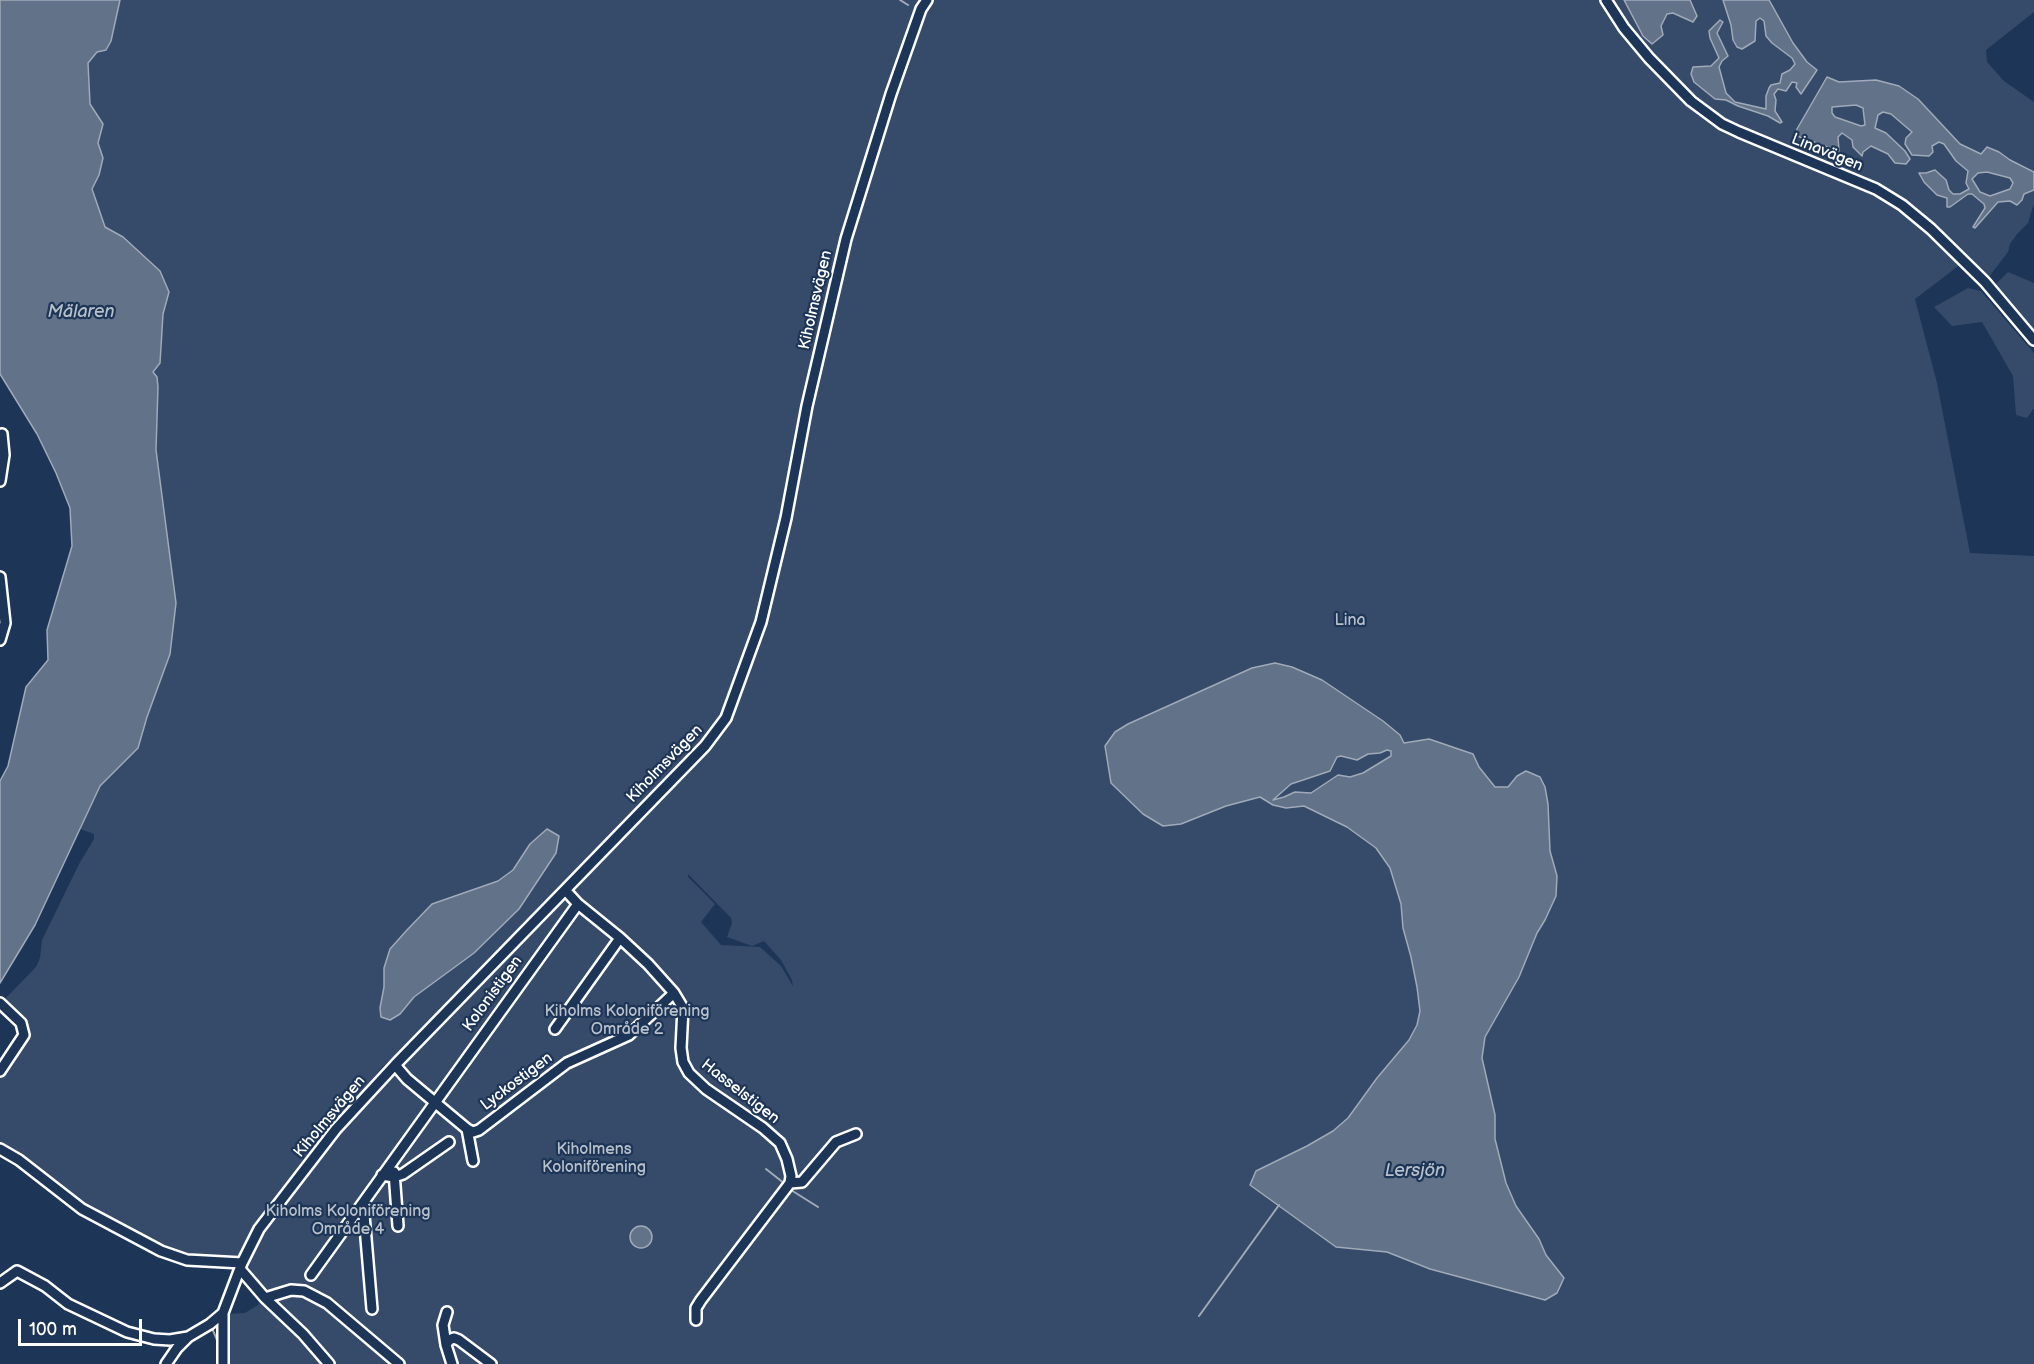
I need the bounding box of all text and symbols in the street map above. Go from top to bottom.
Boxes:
street label: Linavägen [1788,130,1866,176]
street label: Kiholmsvägen [795,249,837,351]
water label: Mälaren [48,301,114,323]
park label: Lina [1334,611,1366,631]
street label: Kiholmsvägen [623,721,707,807]
street label: Kolonistigen [459,952,527,1036]
park label: Kiholms Koloniförening Område 2 [545,1002,709,1040]
street label: Lyckostigen [477,1049,557,1115]
street label: Hasselstigen [697,1055,783,1129]
street label: Kiholmsvägen [290,1072,370,1162]
park label: Kiholmens Koloniförening [542,1140,646,1178]
water label: Lersjön [1385,1160,1445,1182]
park label: Kiholms Koloniförening Område 4 [266,1202,430,1240]
scale bar [21,1307,146,1345]
text: 100 m [29,1319,77,1340]

